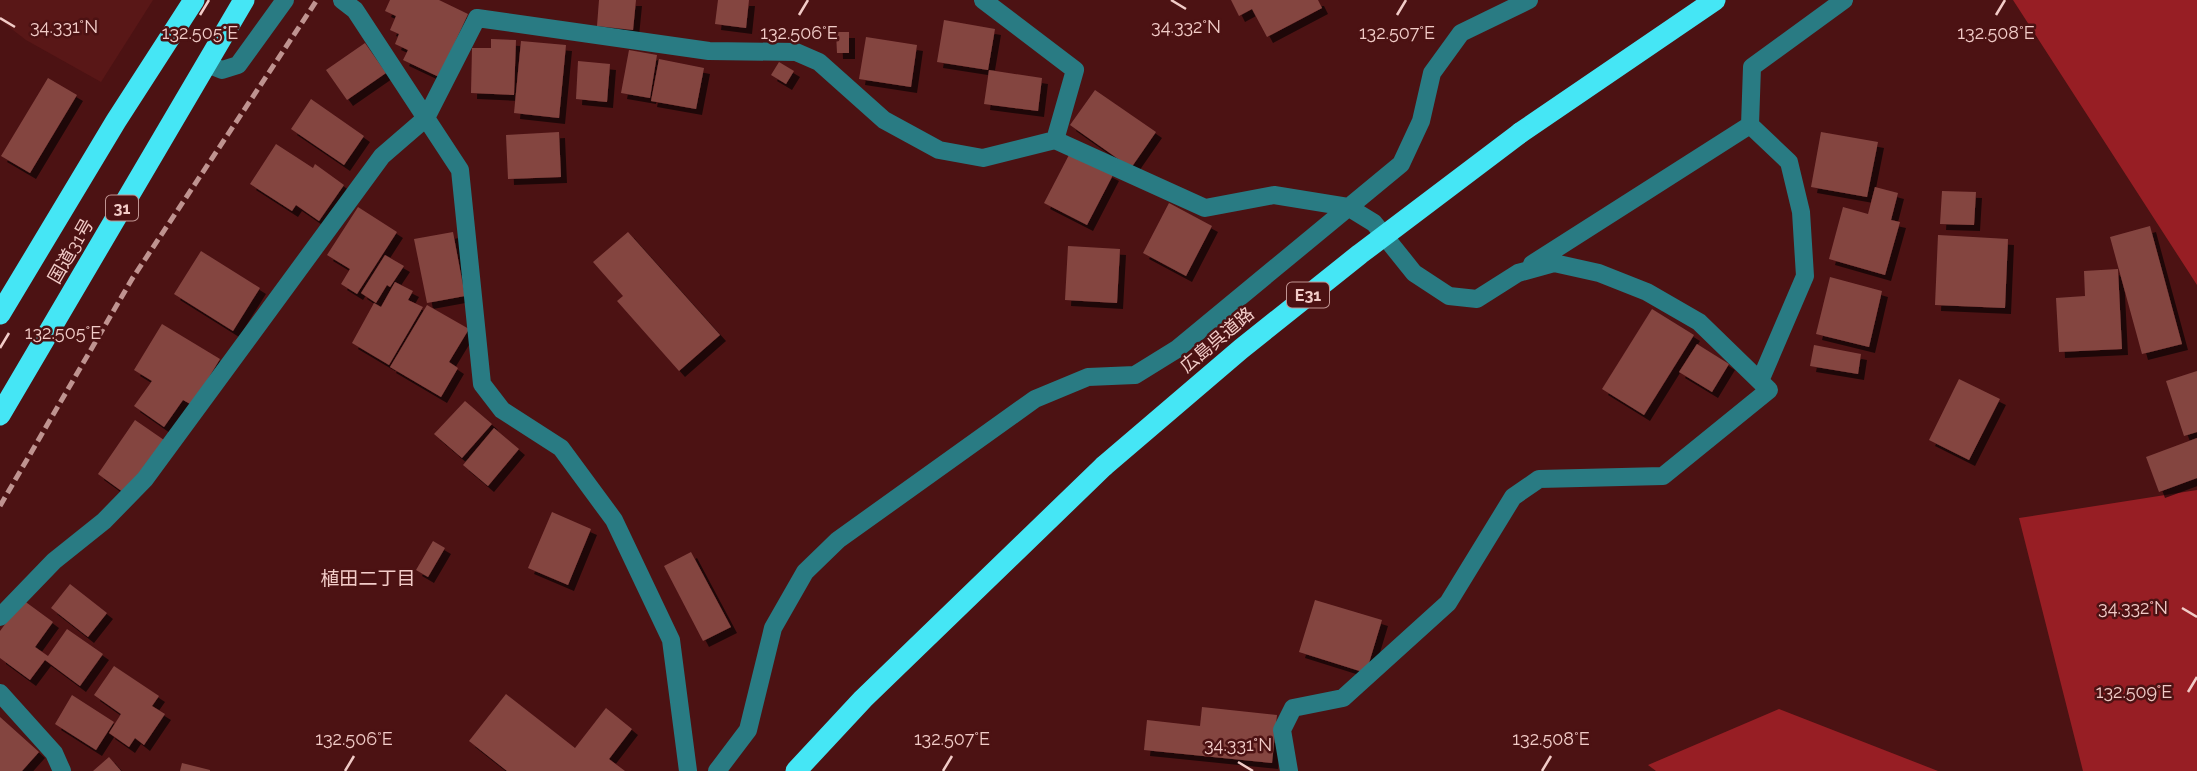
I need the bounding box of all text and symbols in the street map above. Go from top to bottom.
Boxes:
text: 34.331°N [30,16,98,37]
text: 34.332°N [1151,16,1221,37]
text: 132.505°E [162,22,238,43]
text: 132.506°E [760,22,838,43]
text: 132.507°E [1359,22,1435,43]
text: 132.508°E [1957,22,2035,43]
road number: 31 [106,196,138,220]
street label: 国道31号 [44,215,97,287]
road number: E31 [1287,282,1329,308]
street label: 広島呉道路 [1175,303,1258,377]
text: 132.505°E [25,322,101,343]
district label: 植田二丁目 [320,567,416,589]
text: 34.332°N [2098,597,2168,618]
text: 132.509°E [2096,681,2172,702]
text: 132.506°E [315,728,393,749]
text: 132.507°E [914,728,990,749]
text: 132.508°E [1512,728,1590,749]
text: 34.331°N [1204,734,1272,755]

